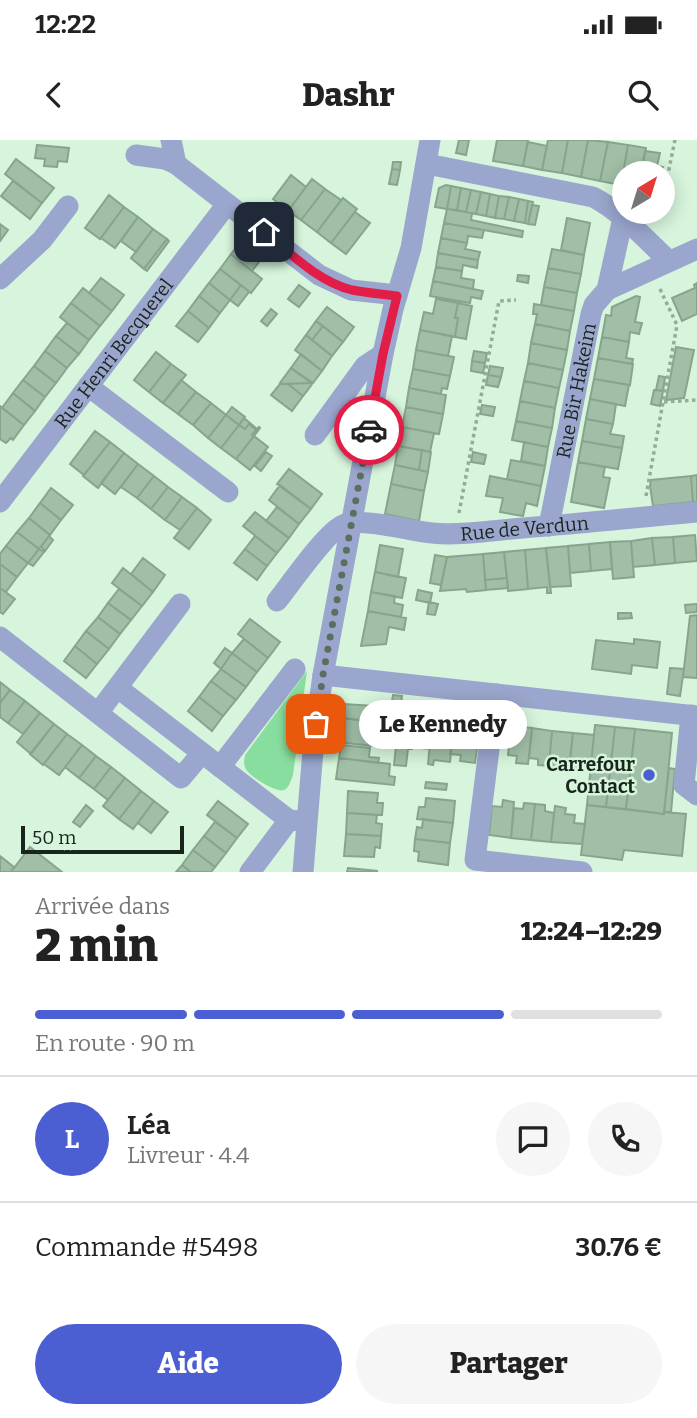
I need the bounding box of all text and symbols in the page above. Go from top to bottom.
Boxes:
text: 12:22 [35,9,96,40]
icon: back [35,76,73,114]
text: Dashr [302,76,395,114]
icon: search [624,76,662,114]
north arrow [612,161,676,224]
map controls [612,161,675,224]
pin [234,202,294,262]
icon: home [245,213,283,251]
street label: Rue Henri Becquerel [49,274,178,433]
street label: Rue Bir Hakeim [551,321,600,460]
courier [334,395,404,465]
icon: car [350,411,388,449]
street label: Rue de Verdun [459,511,590,545]
pin [286,694,346,754]
callout: Le Kennedy [358,700,526,748]
icon: bag [297,705,335,743]
text: Le Kennedy [379,710,507,738]
place label: Carrefour Contact [546,753,635,798]
marker: Carrefour Contact [641,767,657,783]
scale bar [21,823,184,855]
text: 50 m [32,826,76,849]
text: Arrivée dans [35,892,170,920]
text: 12:24–12:29 [520,916,662,947]
text: 2 min [35,918,158,973]
text: En route · 90 m [35,1029,195,1057]
button: chat [496,1102,570,1176]
button: phone [588,1102,662,1176]
text: Léa [127,1110,170,1141]
text: L [65,1124,79,1155]
text: Livreur · 4.4 [127,1141,249,1169]
text: Commande #5498 [35,1232,258,1263]
text: 30.76 € [575,1232,662,1263]
button: Aide [35,1324,342,1404]
button: Partager [356,1324,662,1404]

